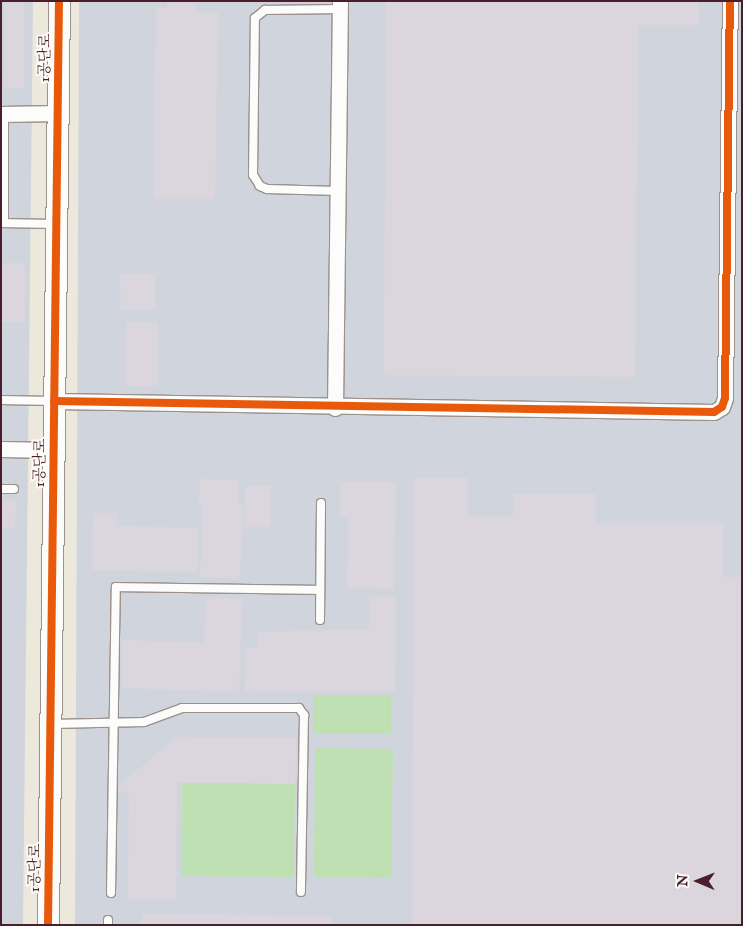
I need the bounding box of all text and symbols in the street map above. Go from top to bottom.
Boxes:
street label: 1공단로 [36,33,54,83]
street label: 1공단로 [31,438,49,488]
street label: 1공단로 [26,843,44,893]
north arrow [673,856,723,906]
text: N [674,875,692,887]

